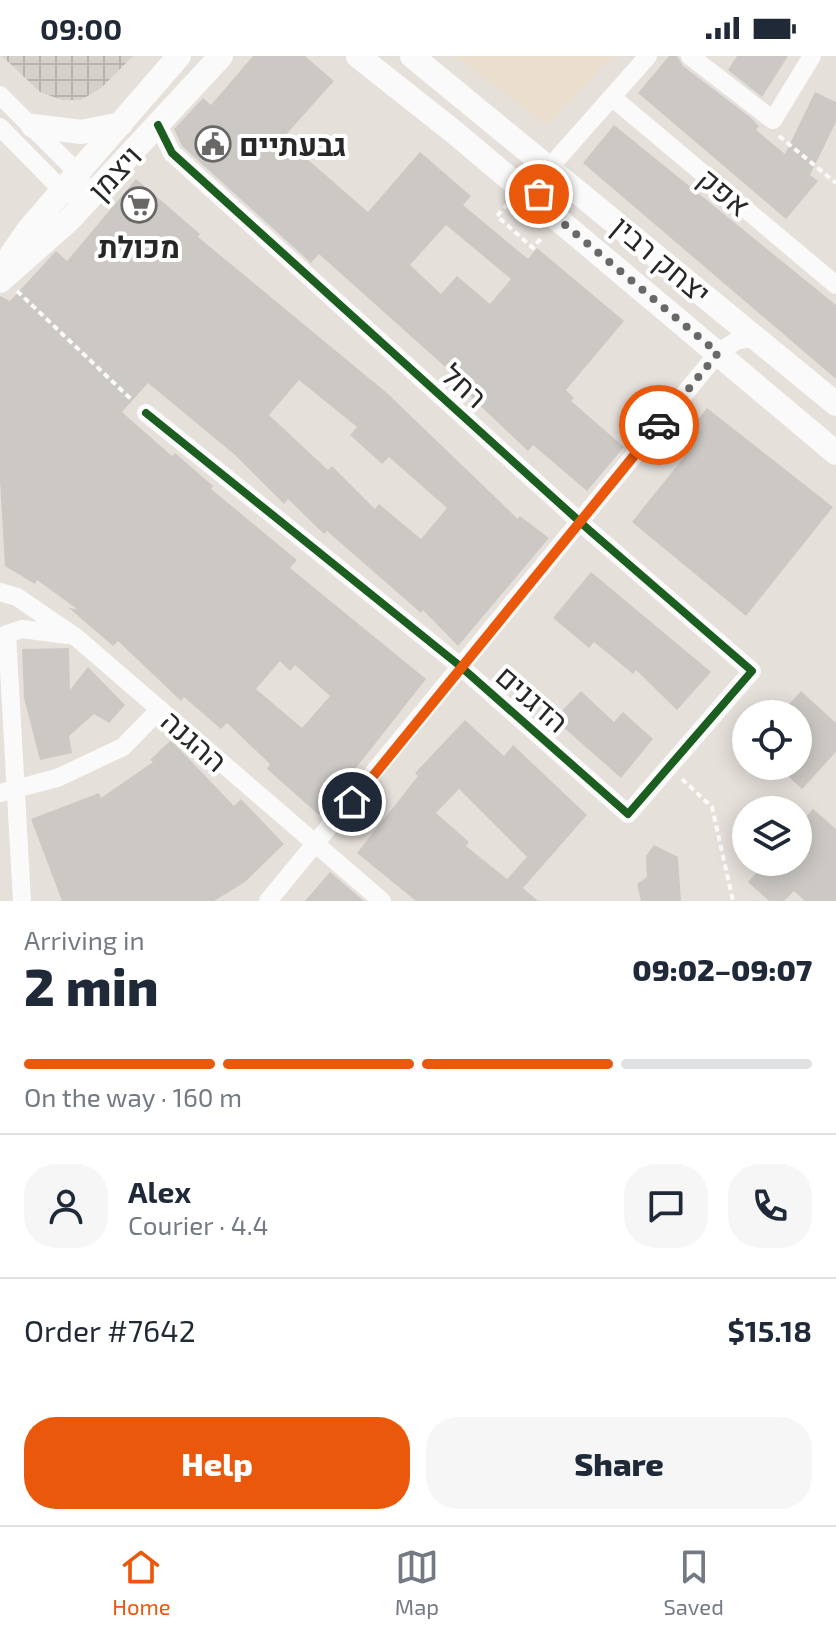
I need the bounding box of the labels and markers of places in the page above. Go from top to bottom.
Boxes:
public building icon: גבעתיים [194,125,232,163]
place label: גבעתיים [239,126,346,162]
pin [505,160,573,228]
supermarket icon: מכולת [120,186,158,224]
place label: מכולת [98,228,180,264]
pin [318,768,386,836]

